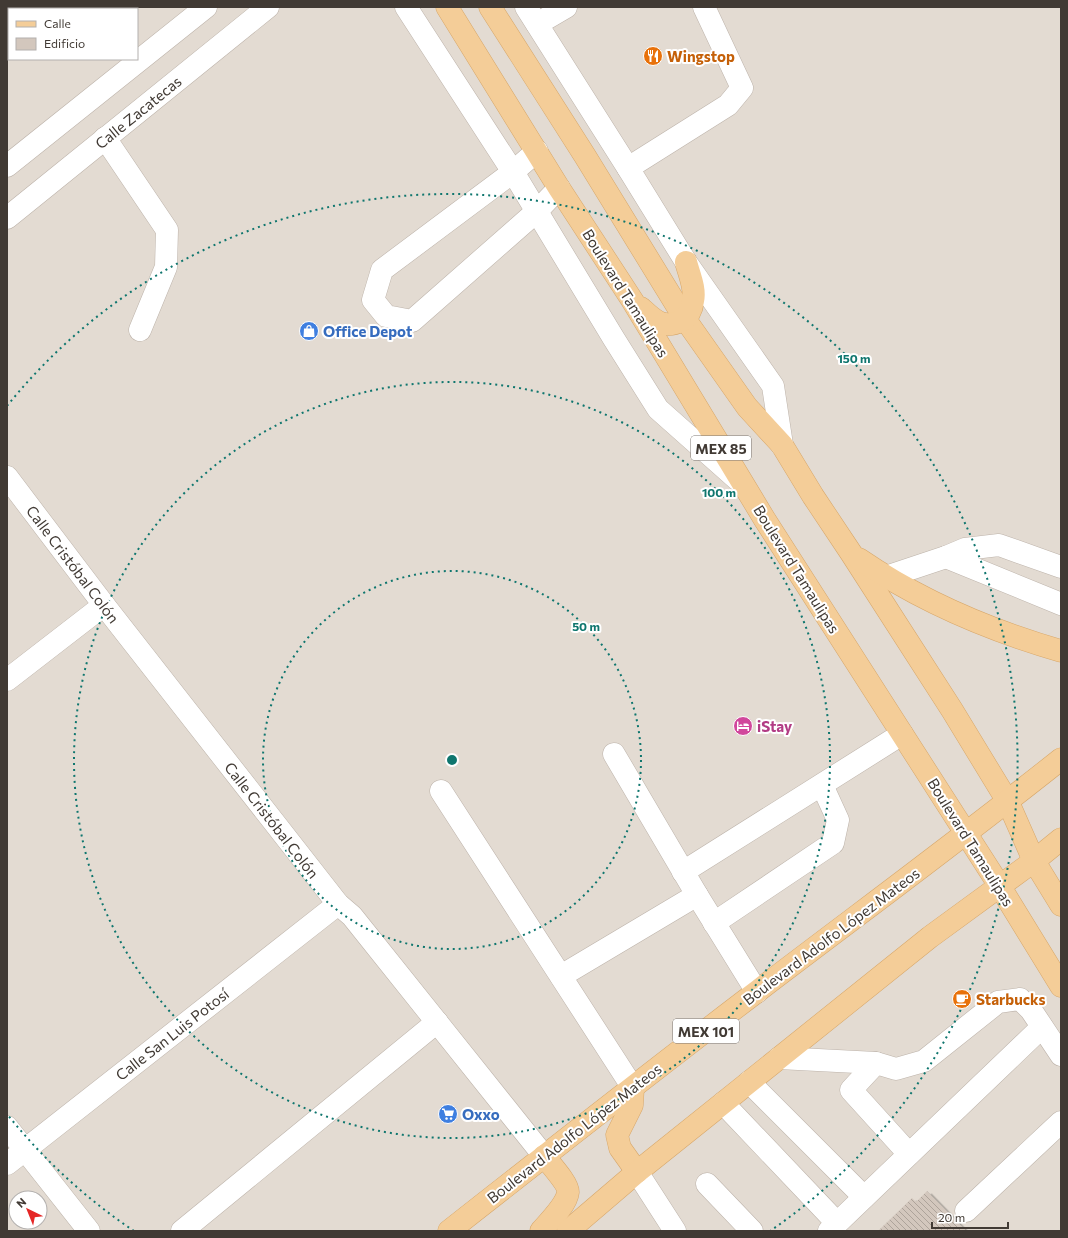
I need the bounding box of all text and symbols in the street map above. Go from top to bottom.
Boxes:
legend [8,8,138,60]
text: Calle [44,16,71,30]
text: Edificio [44,36,85,50]
restaurant icon: Wingstop [642,45,664,67]
place label: Wingstop [667,47,735,65]
street label: Calle Zacatecas [91,72,185,152]
street label: Boulevard Tamaulipas [579,226,673,361]
shop icon: Office Depot [298,320,320,342]
place label: Office Depot [323,322,412,340]
text: 150 m [837,351,871,365]
road number: MEX 85 [691,436,751,460]
text: 100 m [702,485,736,499]
street label: Calle Cristóbal Colón [23,502,123,626]
street label: Boulevard Tamaulipas [750,502,844,637]
text: 50 m [572,619,600,633]
hotel icon: iStay [732,715,754,737]
place label: iStay [757,717,793,735]
centre of rings [445,753,459,767]
street label: Calle Cristóbal Colón [221,758,323,882]
street label: Boulevard Tamaulipas [924,775,1018,910]
street label: Boulevard Adolfo López Mateos [739,864,923,1008]
street label: Calle San Luis Potosí [112,984,233,1084]
cafe icon: Starbucks [951,988,973,1010]
place label: Starbucks [976,990,1046,1008]
road number: MEX 101 [673,1019,739,1043]
street label: Boulevard Adolfo López Mateos [483,1059,665,1207]
supermarket icon: Oxxo [437,1103,459,1125]
place label: Oxxo [462,1105,500,1123]
north arrow [8,1190,48,1230]
text: N [13,1195,28,1210]
scale bar [932,1204,1008,1230]
text: 20 m [938,1210,965,1224]

